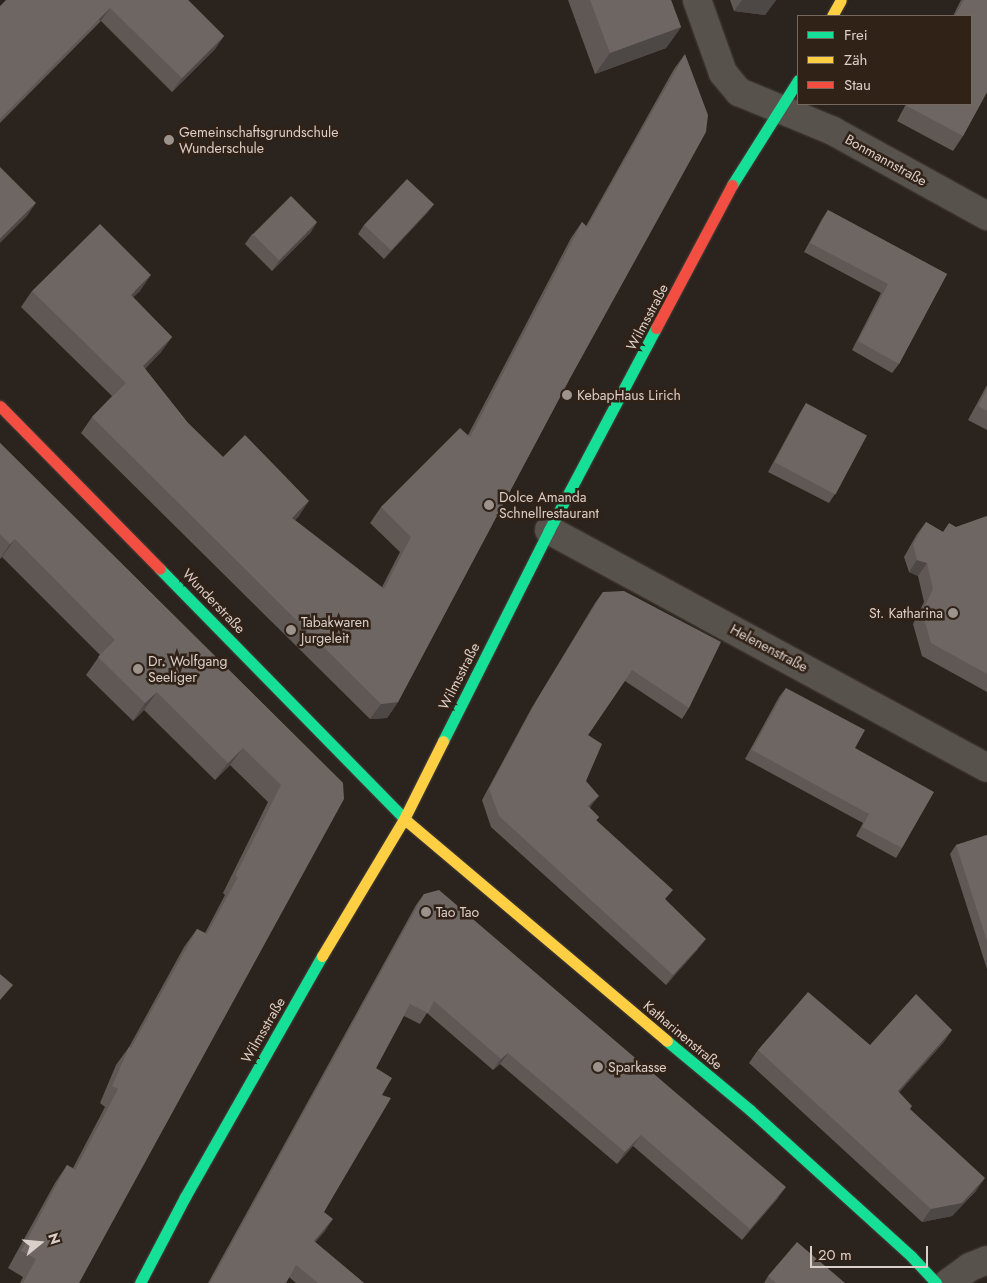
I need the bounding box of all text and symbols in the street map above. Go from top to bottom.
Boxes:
legend [797,15,972,105]
text: Frei [844,24,868,46]
text: Zäh [844,49,867,71]
text: Stau [844,74,871,96]
place label: Gemeinschaftsgrundschule Wunderschule [179,124,339,156]
street label: Bonmannstraße [842,131,930,189]
marker: Gemeinschaftsgrundschule Wunderschule [163,134,175,146]
street label: Wilmsstraße [622,281,672,353]
place label: KebapHaus Lirich [577,387,681,403]
marker: KebapHaus Lirich [561,389,573,401]
place label: Dolce Amanda Schnellrestaurant [499,489,599,522]
marker: Dolce Amanda Schnellrestaurant [483,499,495,511]
street label: Wunderstraße [179,565,249,637]
place label: St. Katharina [869,605,943,621]
marker: St. Katharina [947,607,959,619]
place label: Tabakwaren Jurgeleit [301,614,369,646]
street label: Helenenstraße [727,621,811,675]
marker: Tabakwaren Jurgeleit [285,624,297,636]
street label: Wilmsstraße [435,640,483,712]
place label: Dr. Wolfgang Seeliger [148,653,228,686]
marker: Dr. Wolfgang Seeliger [132,663,144,675]
place label: Tao Tao [436,904,479,920]
marker: Tao Tao [420,906,432,918]
street label: Wilmsstraße [237,994,289,1066]
street label: Katharinenstraße [640,997,726,1073]
place label: Sparkasse [608,1059,667,1075]
marker: Sparkasse [592,1061,604,1073]
north arrow [15,1218,65,1268]
text: N [43,1230,66,1247]
scale bar [812,1236,930,1268]
text: 20 m [818,1244,852,1266]

